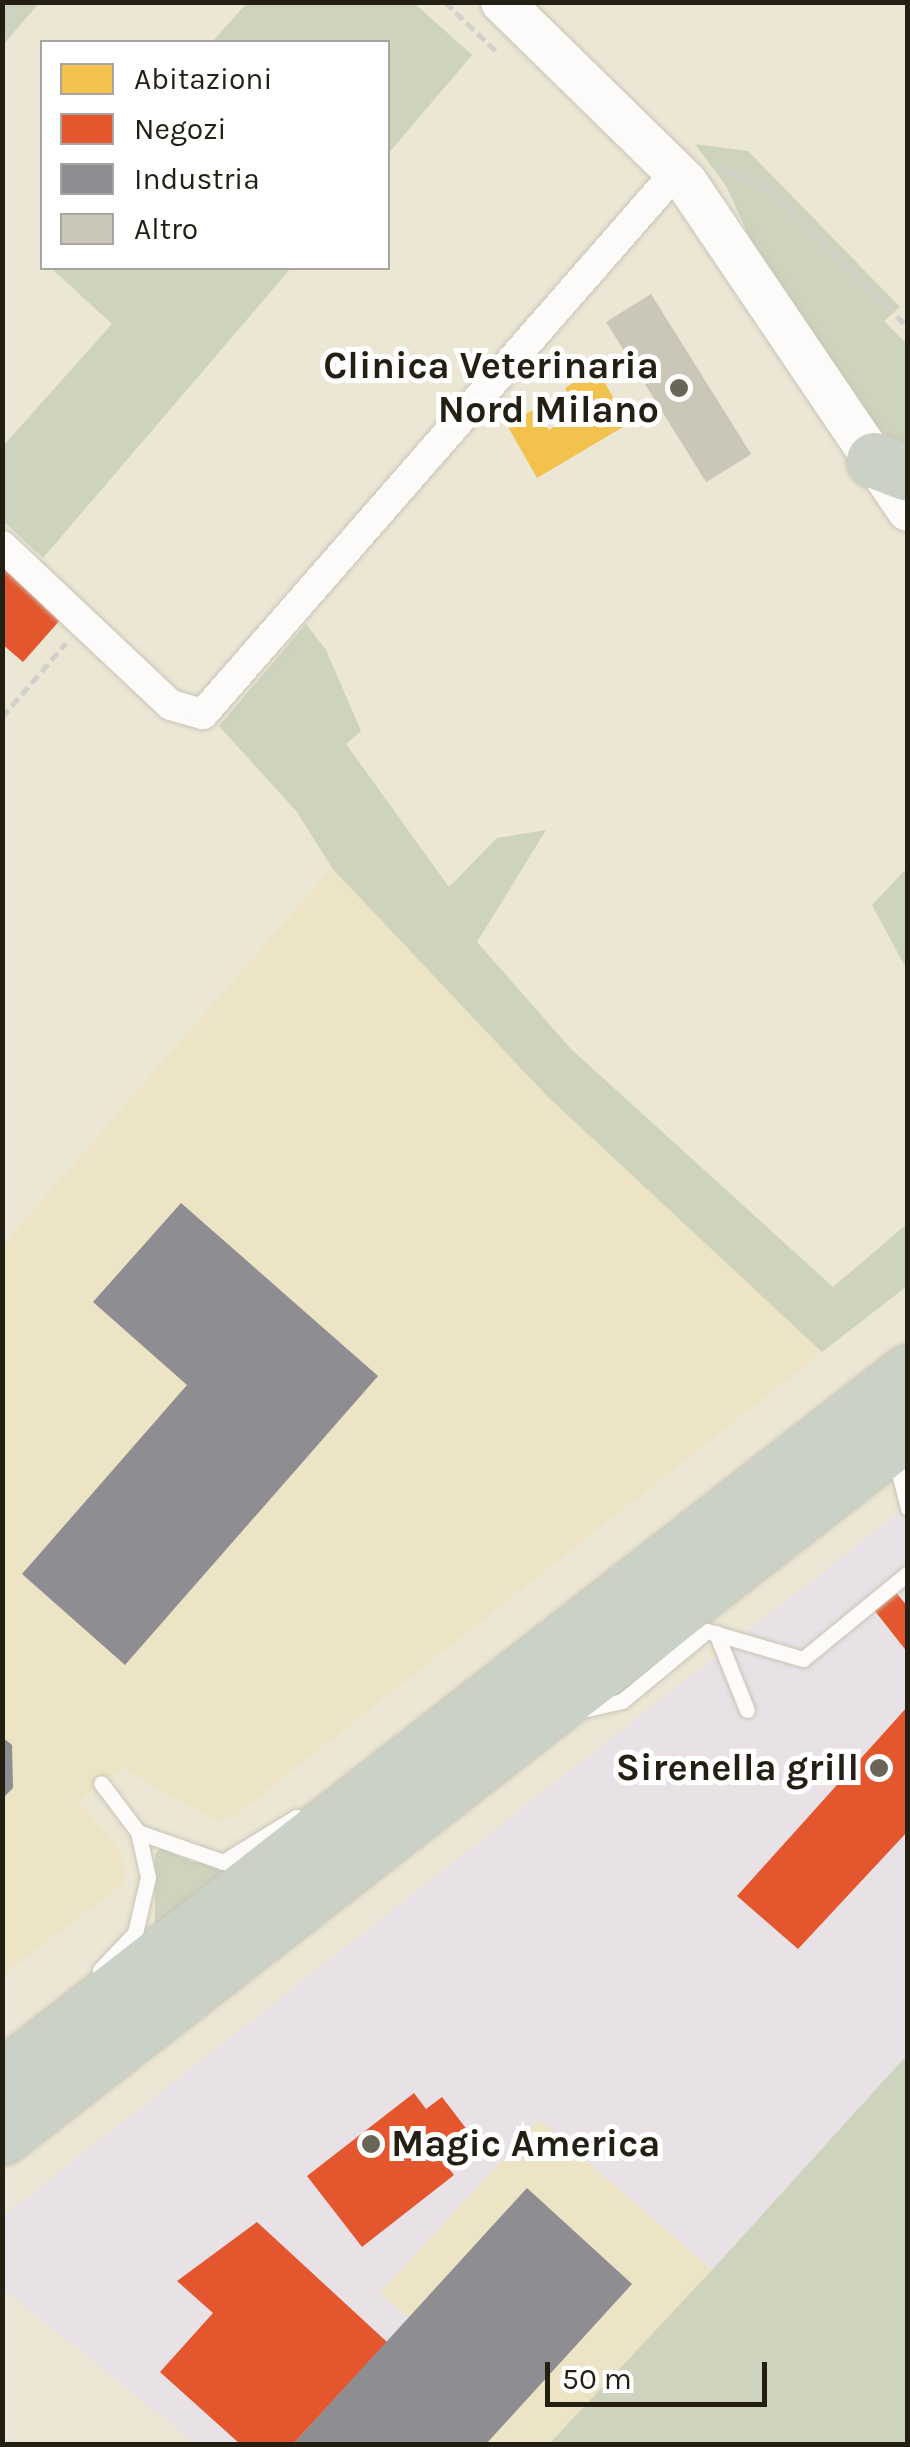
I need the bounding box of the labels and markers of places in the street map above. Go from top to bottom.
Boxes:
place label: Clinica Veterinaria Nord Milano [323,343,659,432]
marker: Clinica Veterinaria Nord Milano [668,377,690,399]
place label: Sirenella grill [616,1745,859,1791]
marker: Sirenella grill [868,1757,890,1779]
place label: Magic America [391,2121,660,2167]
marker: Magic America [360,2133,382,2155]

